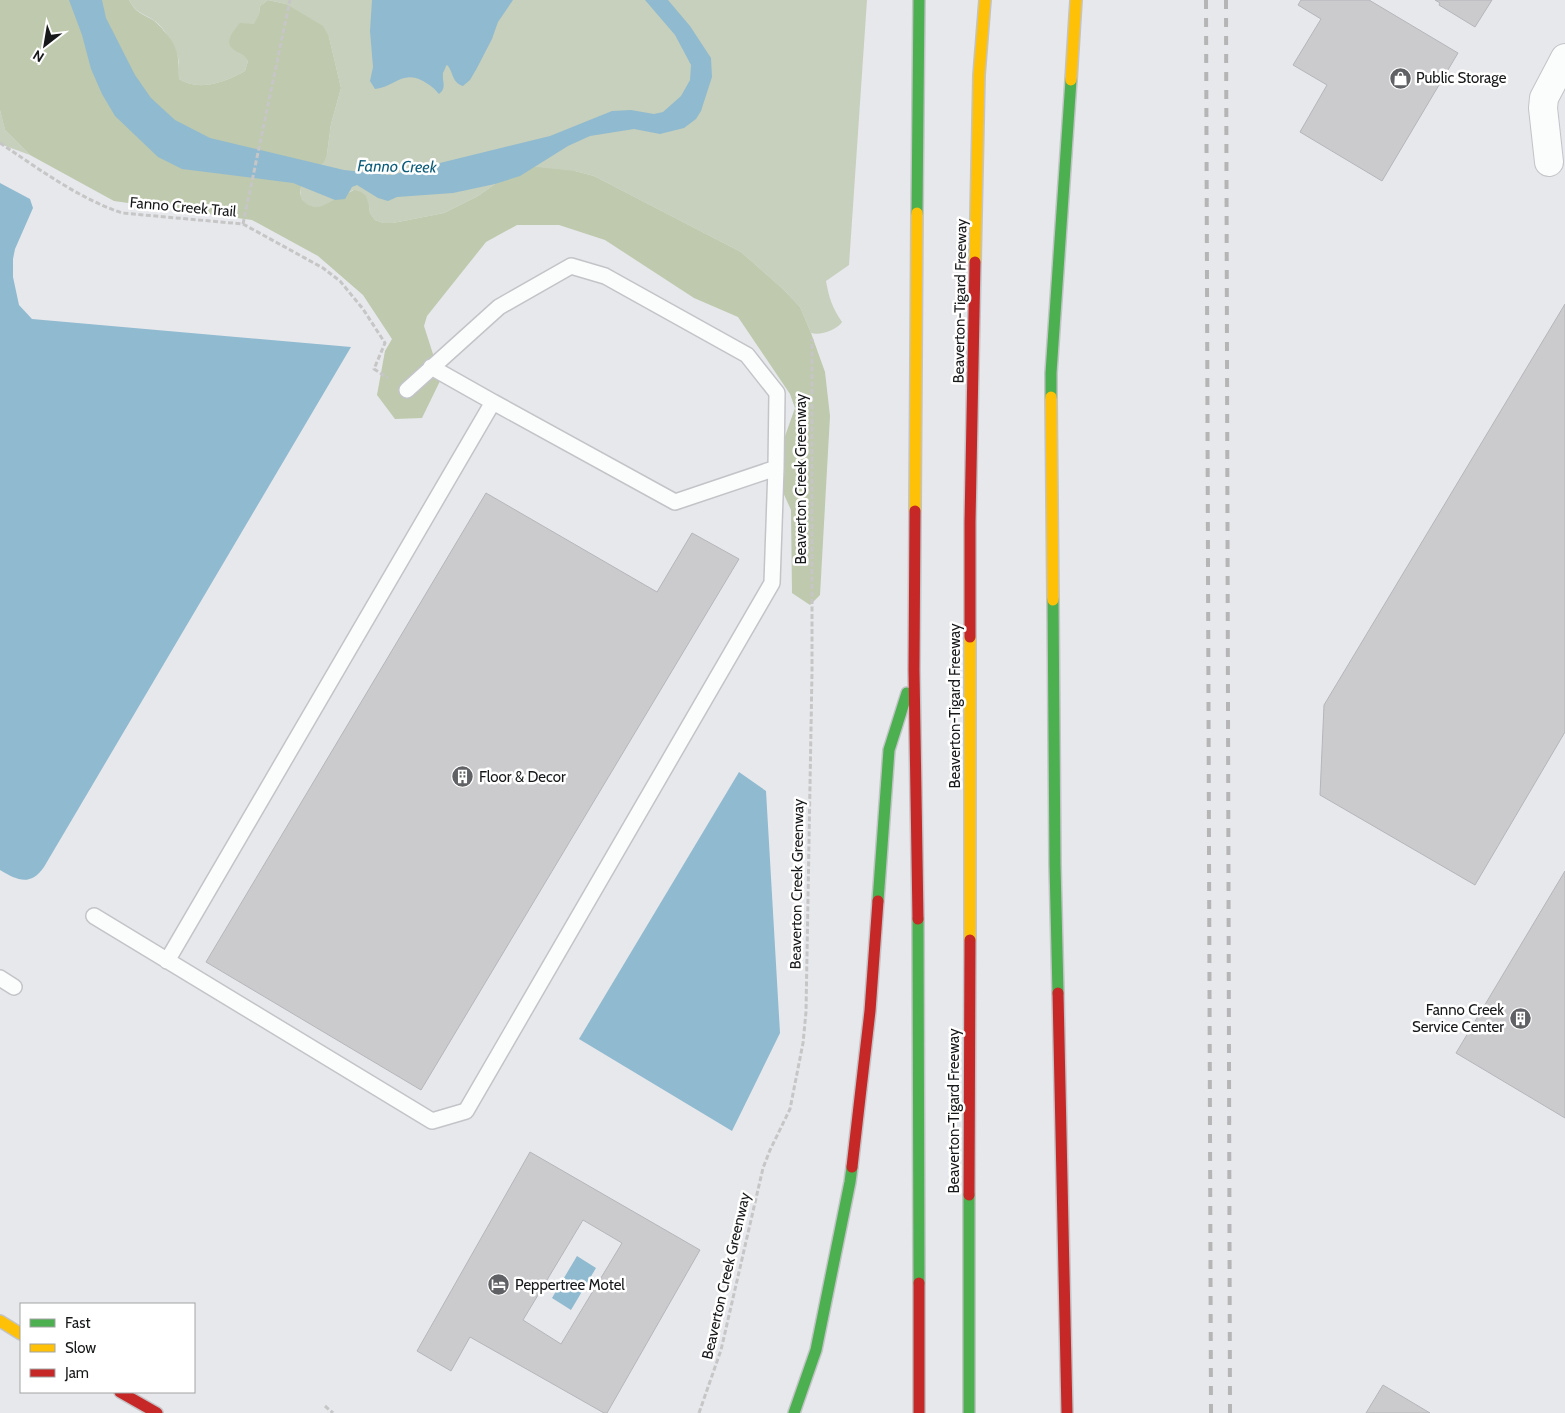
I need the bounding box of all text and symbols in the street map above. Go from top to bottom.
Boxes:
north arrow [20,20,70,70]
text: N [29,46,47,66]
shop icon: Public Storage [1388,66,1412,90]
place label: Public Storage [1416,69,1507,87]
water label: Fanno Creek [357,156,438,177]
street label: Fanno Creek Trail [129,193,238,221]
street label: Beaverton-Tigard Freeway [950,218,970,384]
street label: Beaverton Creek Greenway [792,393,810,564]
street label: Beaverton-Tigard Freeway [946,623,964,788]
building icon: Floor & Decor [451,765,475,789]
place label: Floor & Decor [479,768,566,786]
street label: Beaverton Creek Greenway [787,798,807,970]
place label: Fanno Creek Service Center [1412,1001,1504,1036]
building icon: Fanno Creek Service Center [1508,1007,1532,1031]
street label: Beaverton-Tigard Freeway [945,1028,963,1193]
street label: Beaverton Creek Greenway [698,1190,754,1361]
hotel icon: Peppertree Motel [487,1273,511,1297]
place label: Peppertree Motel [515,1276,625,1294]
legend [20,1303,195,1393]
text: Fast [65,1314,90,1332]
text: Slow [65,1339,96,1357]
text: Jam [64,1364,89,1382]

